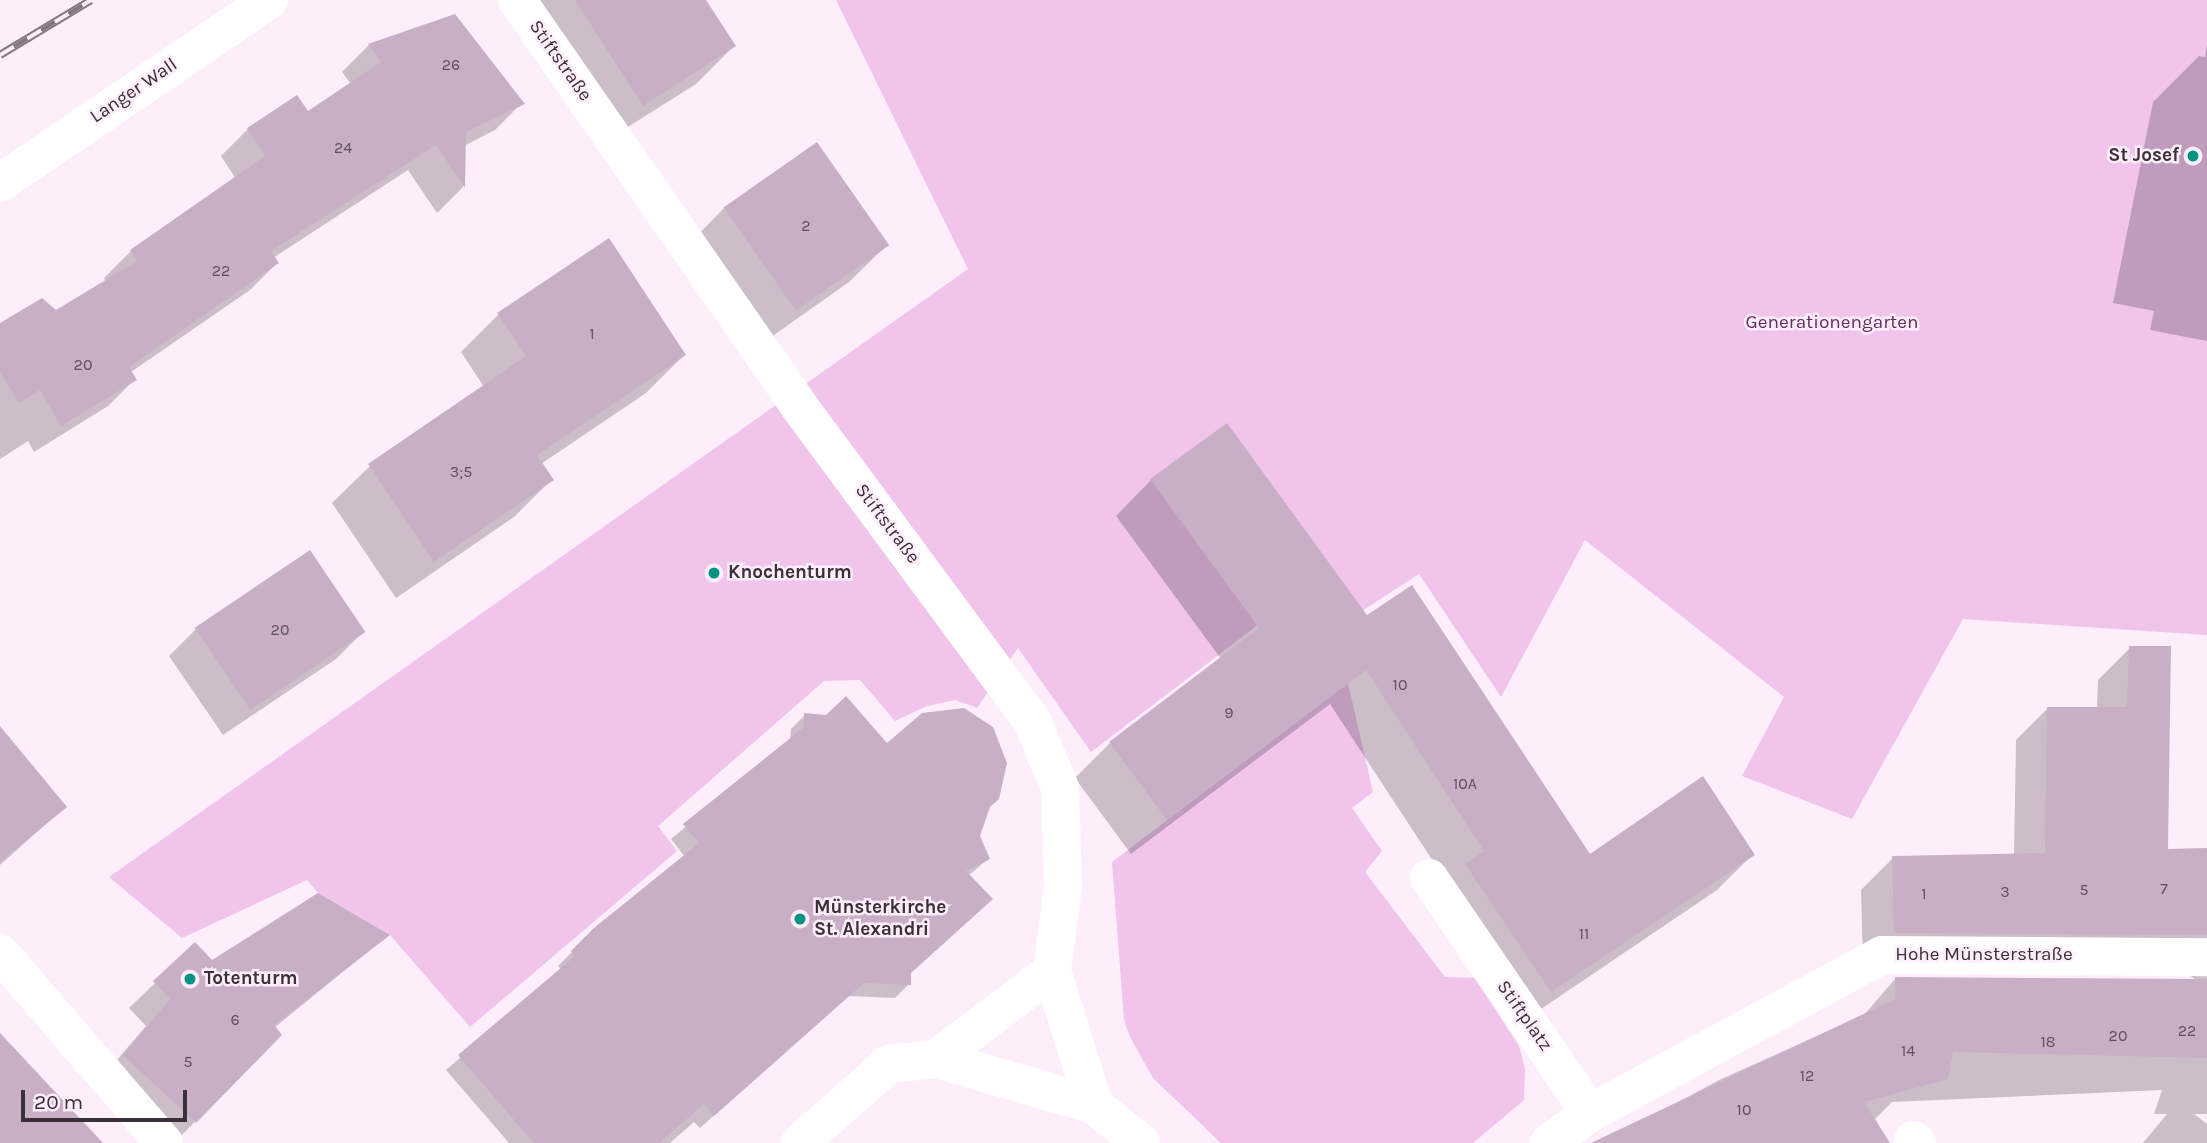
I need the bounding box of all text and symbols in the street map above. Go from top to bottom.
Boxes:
street label: Stiftstraße [524,16,596,106]
street label: Langer Wall [86,54,182,128]
house number: 26 [442,55,460,75]
house number: 24 [334,138,352,158]
place label: St Josef [2108,145,2179,167]
marker: St Josef [2185,148,2201,164]
house number: 2 [801,216,811,236]
house number: 22 [212,261,230,281]
park label: Generationengarten [1746,312,1918,334]
house number: 1 [589,324,595,344]
house number: 20 [74,355,92,375]
house number: 3;5 [450,462,472,482]
street label: Stiftstraße [850,480,924,568]
place label: Knochenturm [728,562,852,584]
marker: Knochenturm [706,565,722,581]
house number: 20 [271,620,289,640]
house number: 10 [1393,675,1407,695]
house number: 9 [1224,703,1234,723]
house number: 10A [1453,774,1477,794]
house number: 7 [2160,879,2168,899]
house number: 5 [2079,880,2089,900]
house number: 3 [2000,882,2010,902]
house number: 1 [1921,884,1927,904]
place label: Münsterkirche St. Alexandri [814,897,946,941]
marker: Münsterkirche St. Alexandri [792,911,808,927]
house number: 11 [1579,924,1589,944]
street label: Hohe Münsterstraße [1895,944,2073,966]
place label: Totenturm [204,968,297,990]
marker: Totenturm [182,971,198,987]
street label: Stiftplatz [1491,976,1557,1056]
house number: 6 [230,1010,240,1030]
house number: 22 [2178,1021,2196,1041]
house number: 20 [2109,1026,2127,1046]
house number: 18 [2040,1032,2056,1052]
house number: 14 [1901,1041,1915,1061]
house number: 5 [183,1052,193,1072]
house number: 12 [1800,1066,1814,1086]
scale bar [24,1076,191,1120]
text: 20 m [34,1090,83,1114]
house number: 10 [1737,1100,1751,1120]

